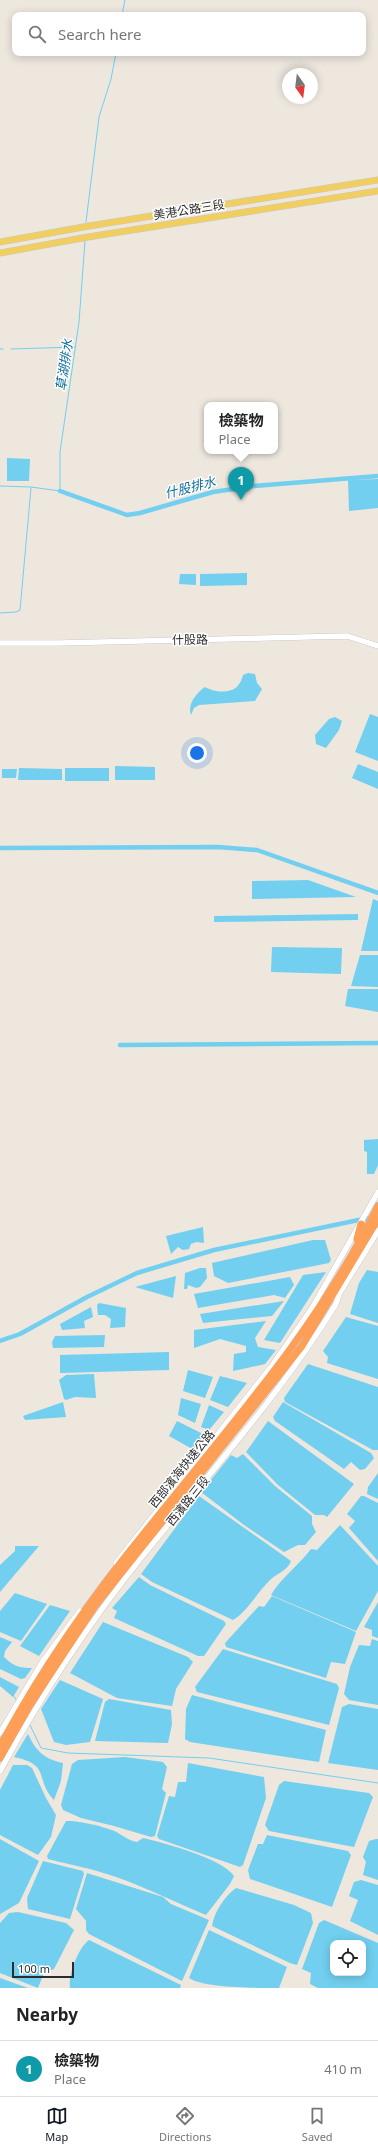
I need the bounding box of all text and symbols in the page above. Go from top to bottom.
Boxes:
search box [12,12,366,56]
icon: search [26,23,48,45]
text: Search here [58,24,141,44]
north arrow [282,68,318,104]
street label: 美港公路三段 [152,195,226,224]
water label: 草湖排水 [51,337,77,392]
popup [204,402,278,454]
text: 檢築物 [218,410,264,430]
text: Place [218,430,251,448]
pin: 1 [228,467,254,500]
water label: 什股排水 [163,472,218,502]
street label: 什股路 [172,631,208,648]
your location [187,743,207,763]
street label: 西部濱海快速公路 [145,1426,218,1511]
street label: 西濱路三段 [162,1472,213,1529]
map controls [330,1940,366,1976]
button: locate [330,1940,366,1976]
scale bar [12,1960,74,1979]
text: 100 m [18,1961,50,1976]
text: Nearby [16,2003,78,2026]
text: 檢築物 [54,2050,99,2070]
text: 1 [25,2060,33,2078]
text: 410 m [324,2060,362,2078]
text: Place [54,2070,86,2088]
tab: Map [45,2105,68,2144]
tab: Directions [159,2105,211,2144]
tab: Saved [302,2105,333,2144]

